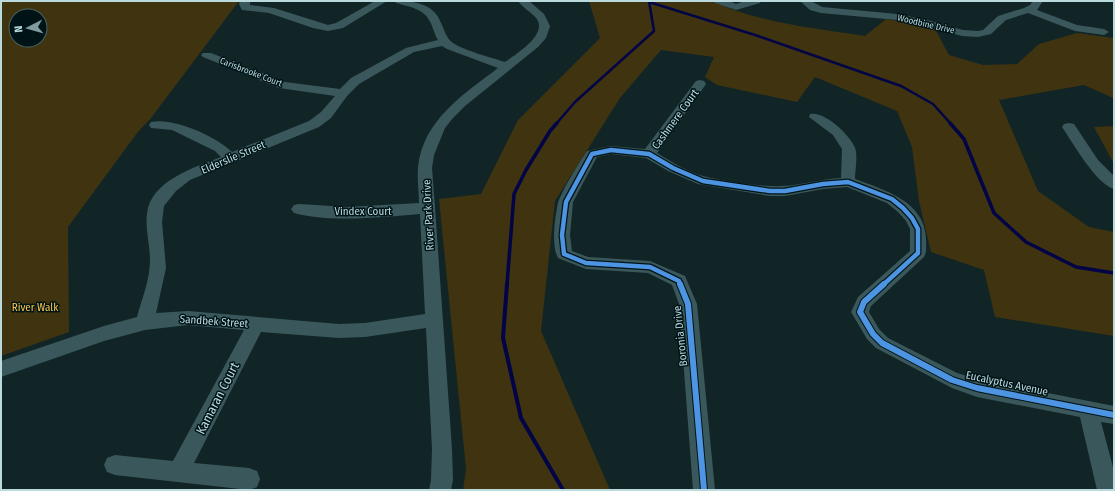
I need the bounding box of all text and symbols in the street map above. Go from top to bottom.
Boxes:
north arrow [8,8,48,48]
street label: Woodbine Drive [896,13,956,36]
text: N [12,25,25,33]
street label: Carisbrooke Court [218,56,284,88]
street label: Cashmere Court [649,86,702,152]
street label: Elderslie Street [199,138,268,177]
street label: River Park Drive [420,179,437,251]
street label: Vindex Court [334,205,392,218]
park label: River Walk [12,301,59,314]
street label: Boronia Drive [671,305,690,367]
street label: Sandbek Street [179,313,249,330]
street label: Kamaran Court [193,359,242,437]
street label: Eucalyptus Avenue [965,368,1049,399]

